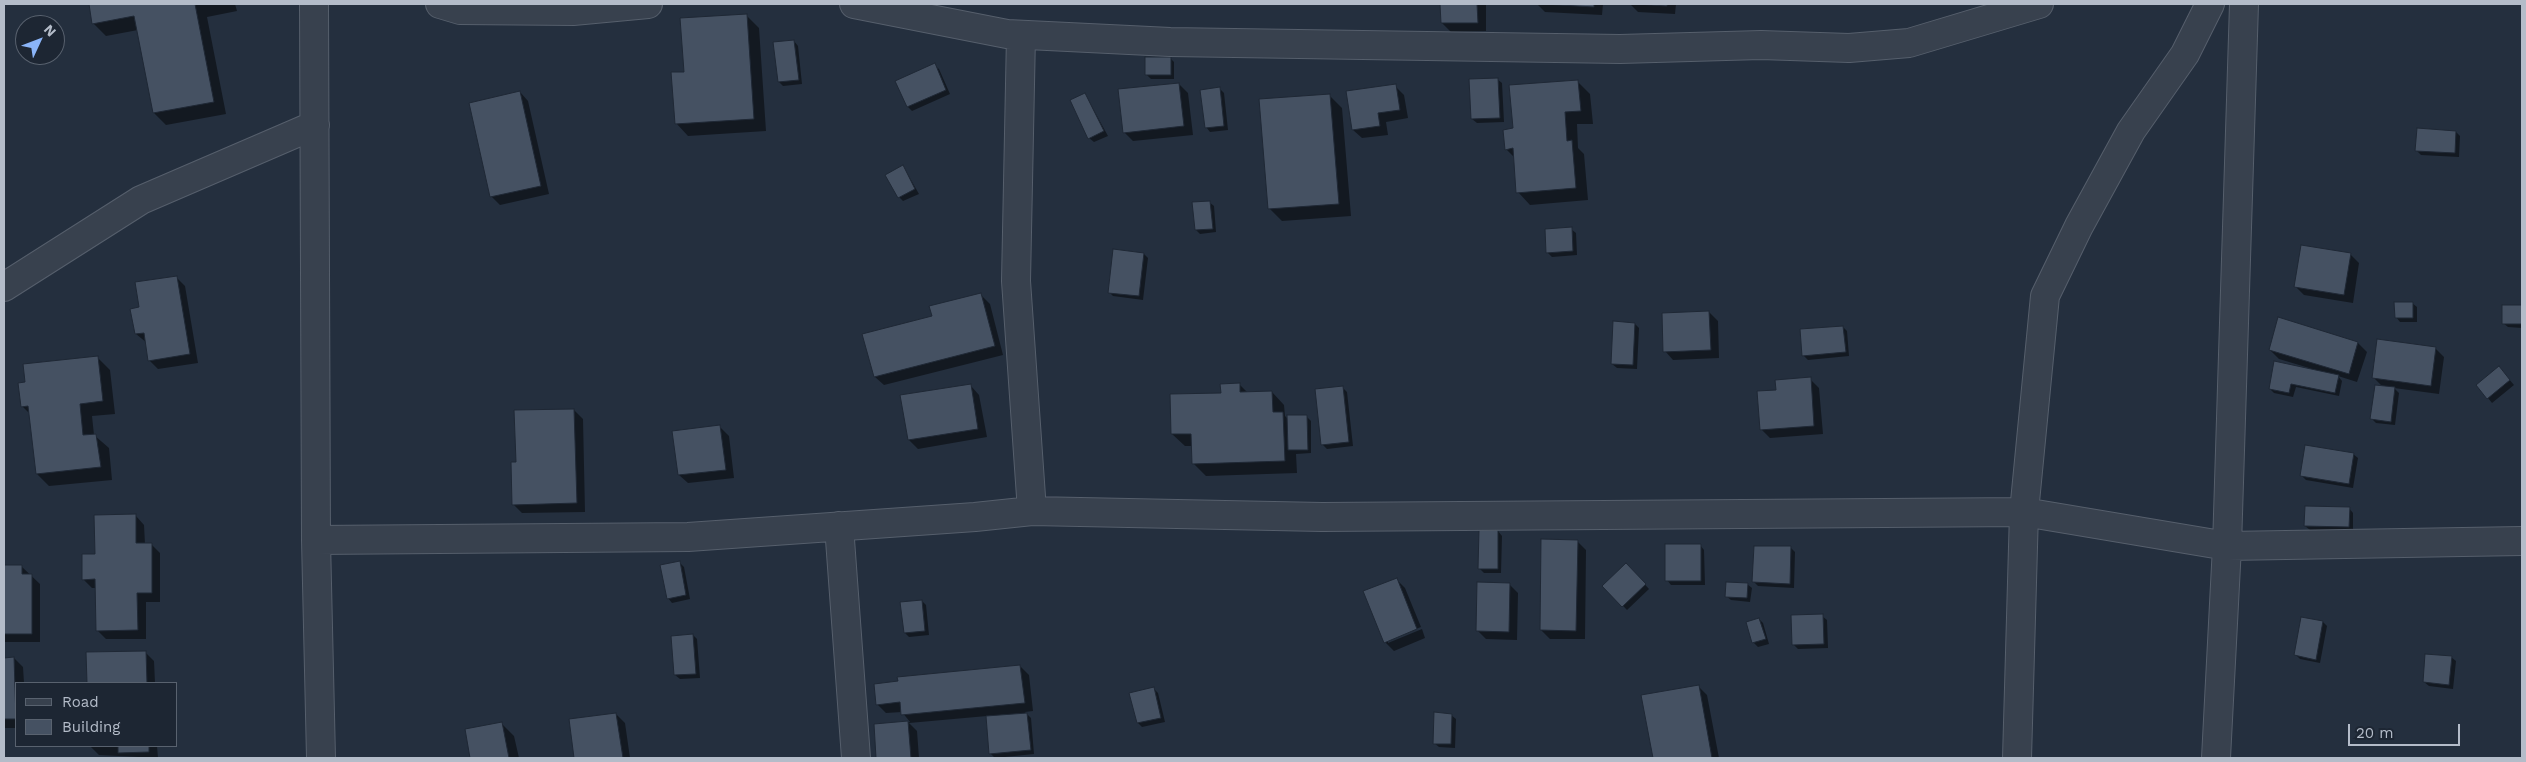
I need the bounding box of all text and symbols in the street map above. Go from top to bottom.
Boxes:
north arrow [15,15,65,65]
text: N [41,21,60,40]
legend [15,682,178,747]
text: Road [62,693,99,711]
scale bar [2351,714,2464,746]
text: Building [62,718,120,736]
text: 20 m [2356,724,2394,742]

